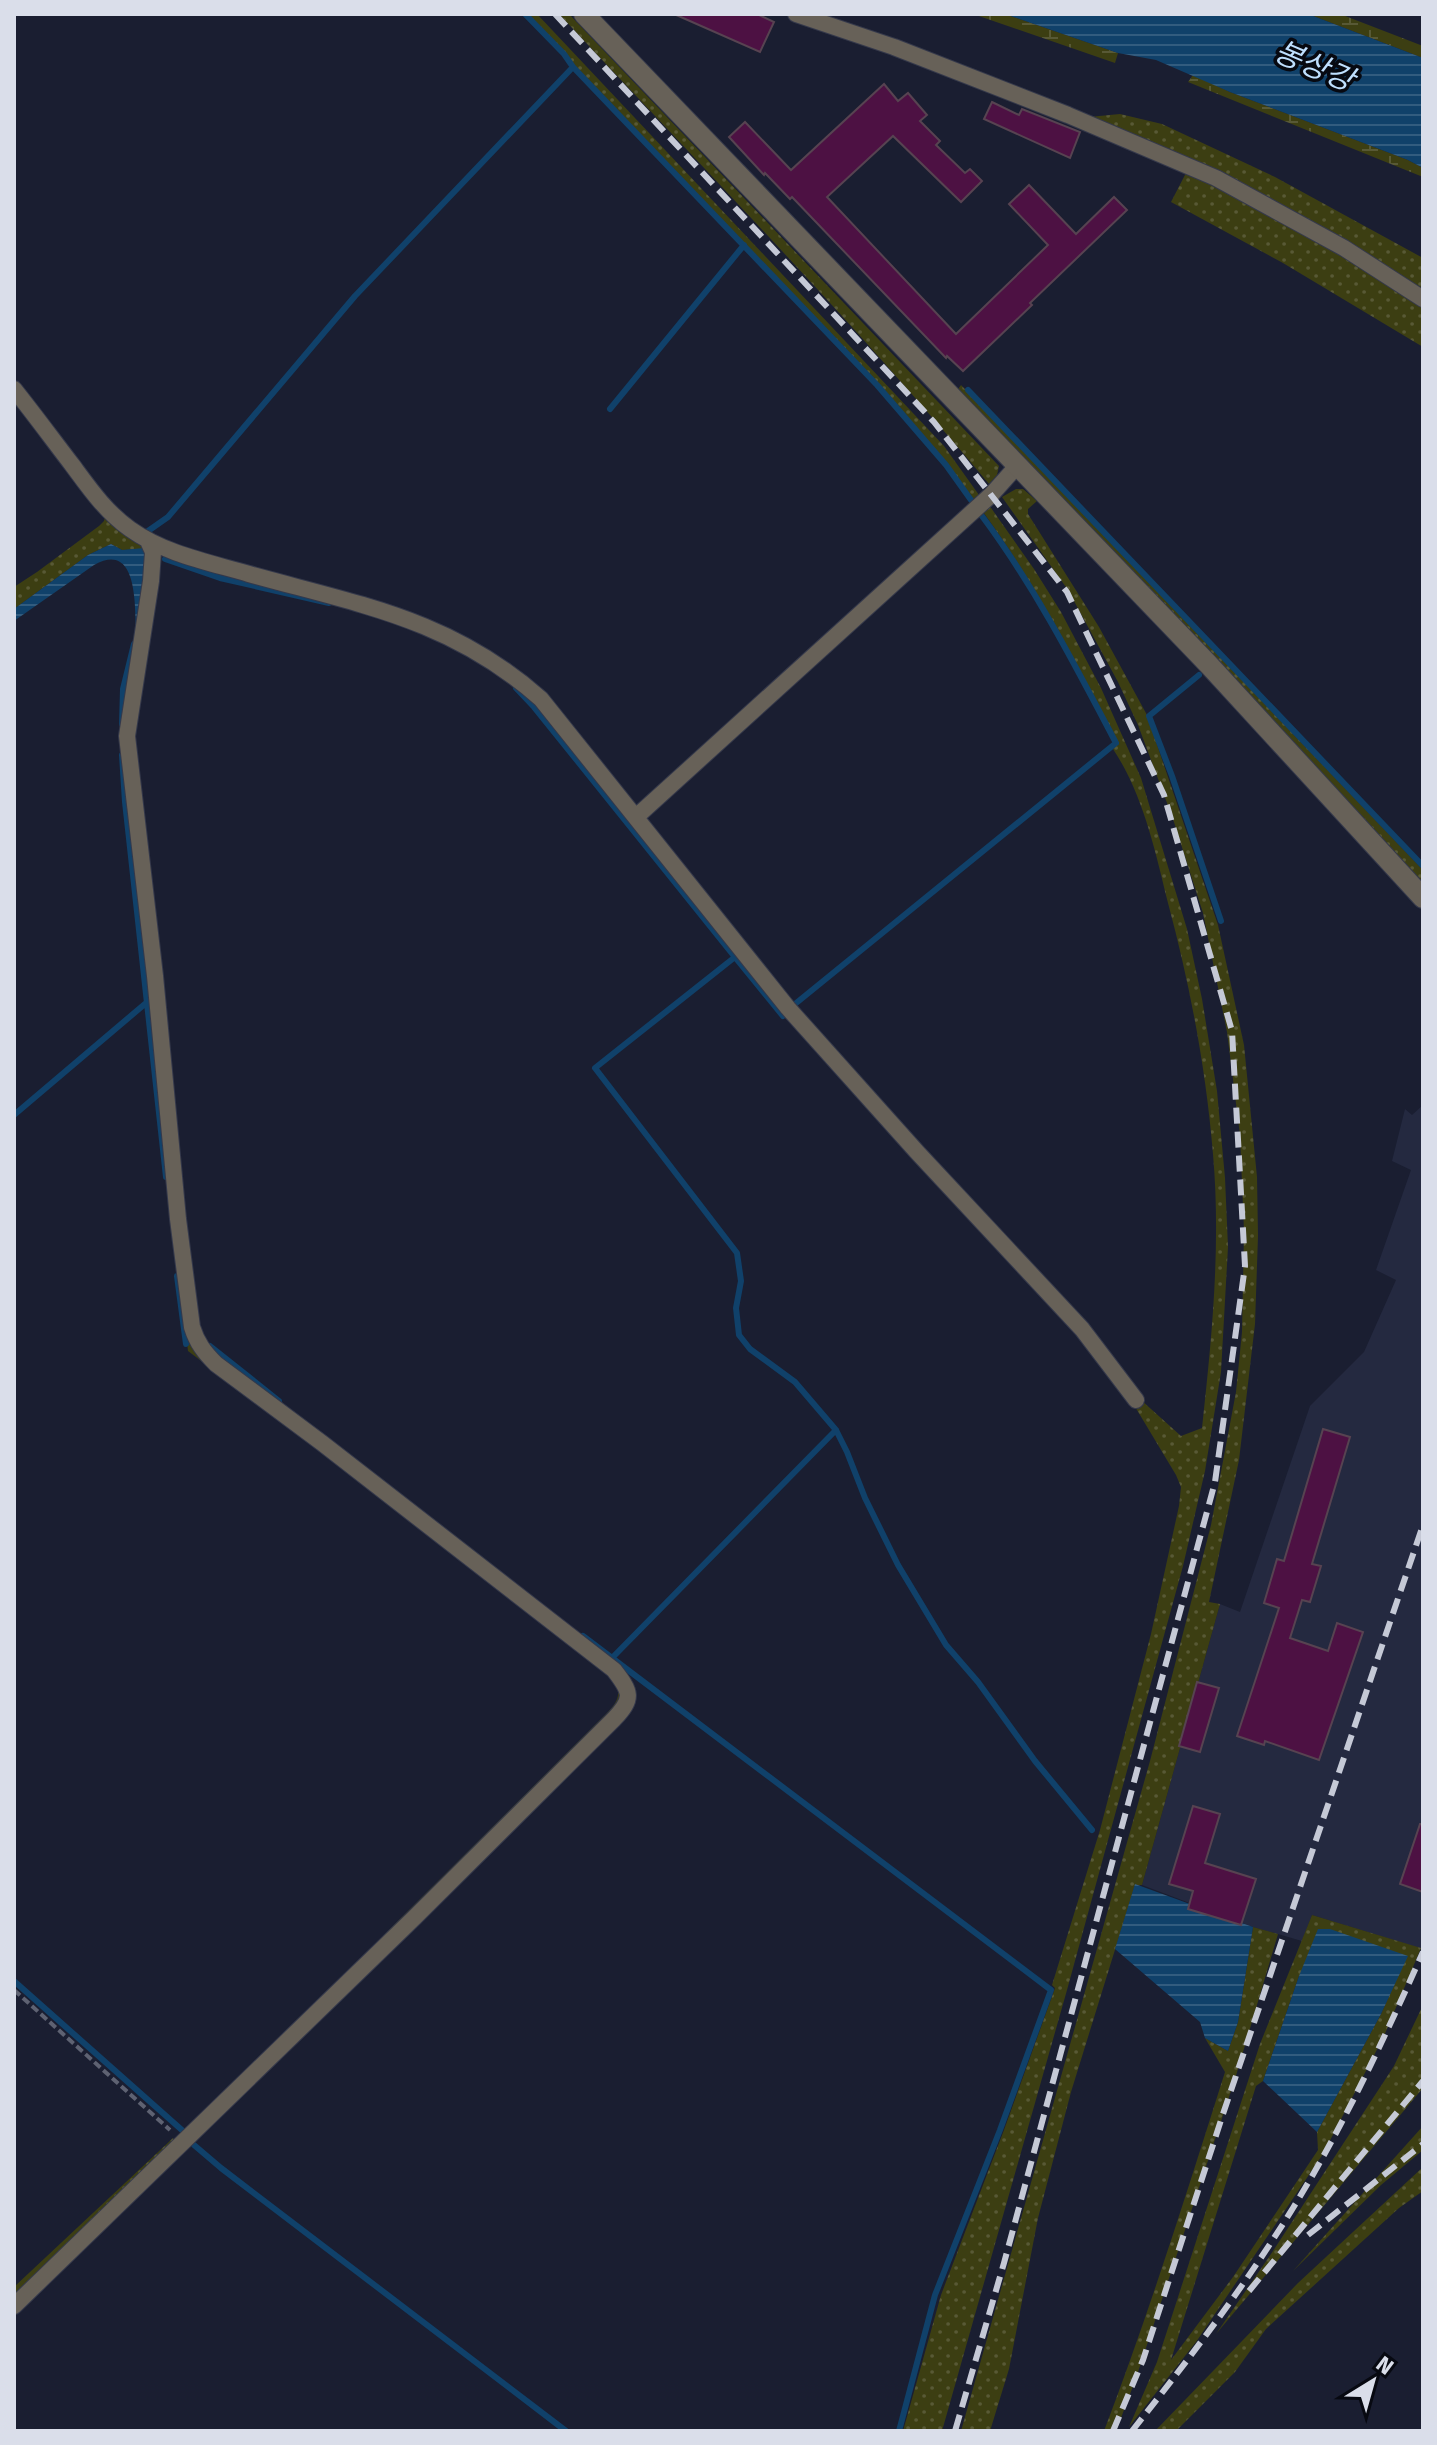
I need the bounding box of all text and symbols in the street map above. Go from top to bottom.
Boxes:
water label: 봉상강 [1269,33,1362,100]
north arrow [1333,2341,1413,2421]
text: N [1371,2350,1399,2381]

